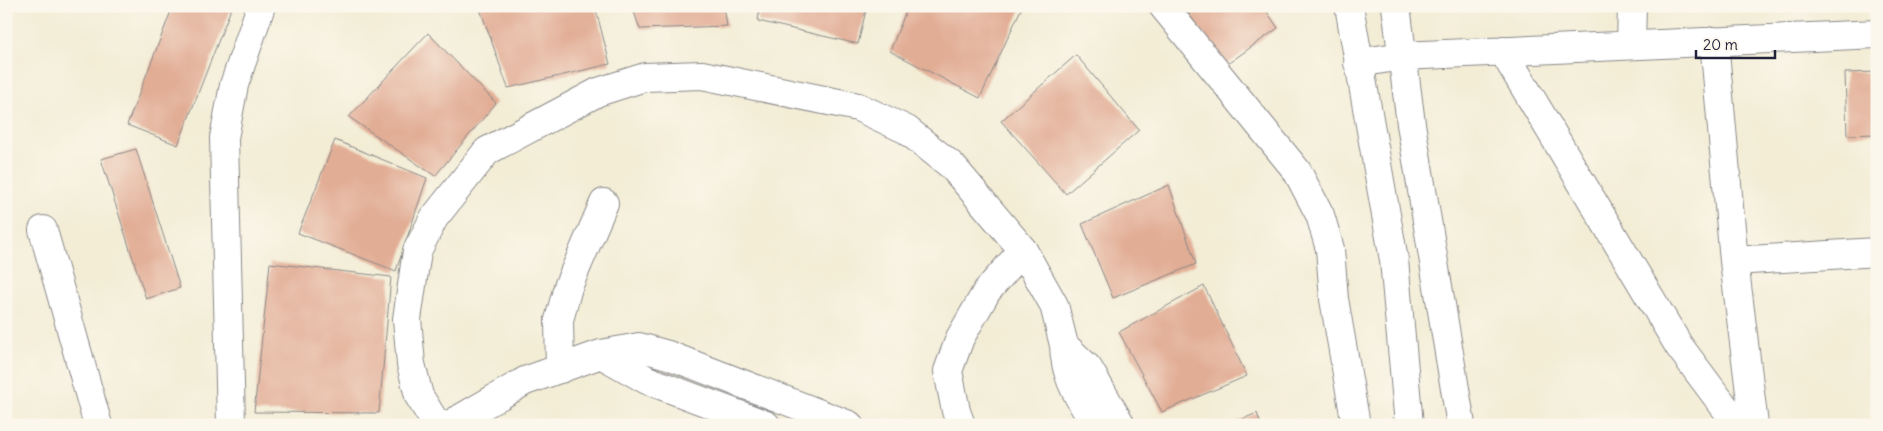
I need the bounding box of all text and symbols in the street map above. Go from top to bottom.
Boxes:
scale bar [1696,28,1774,60]
text: 20 m [1703,35,1738,54]

